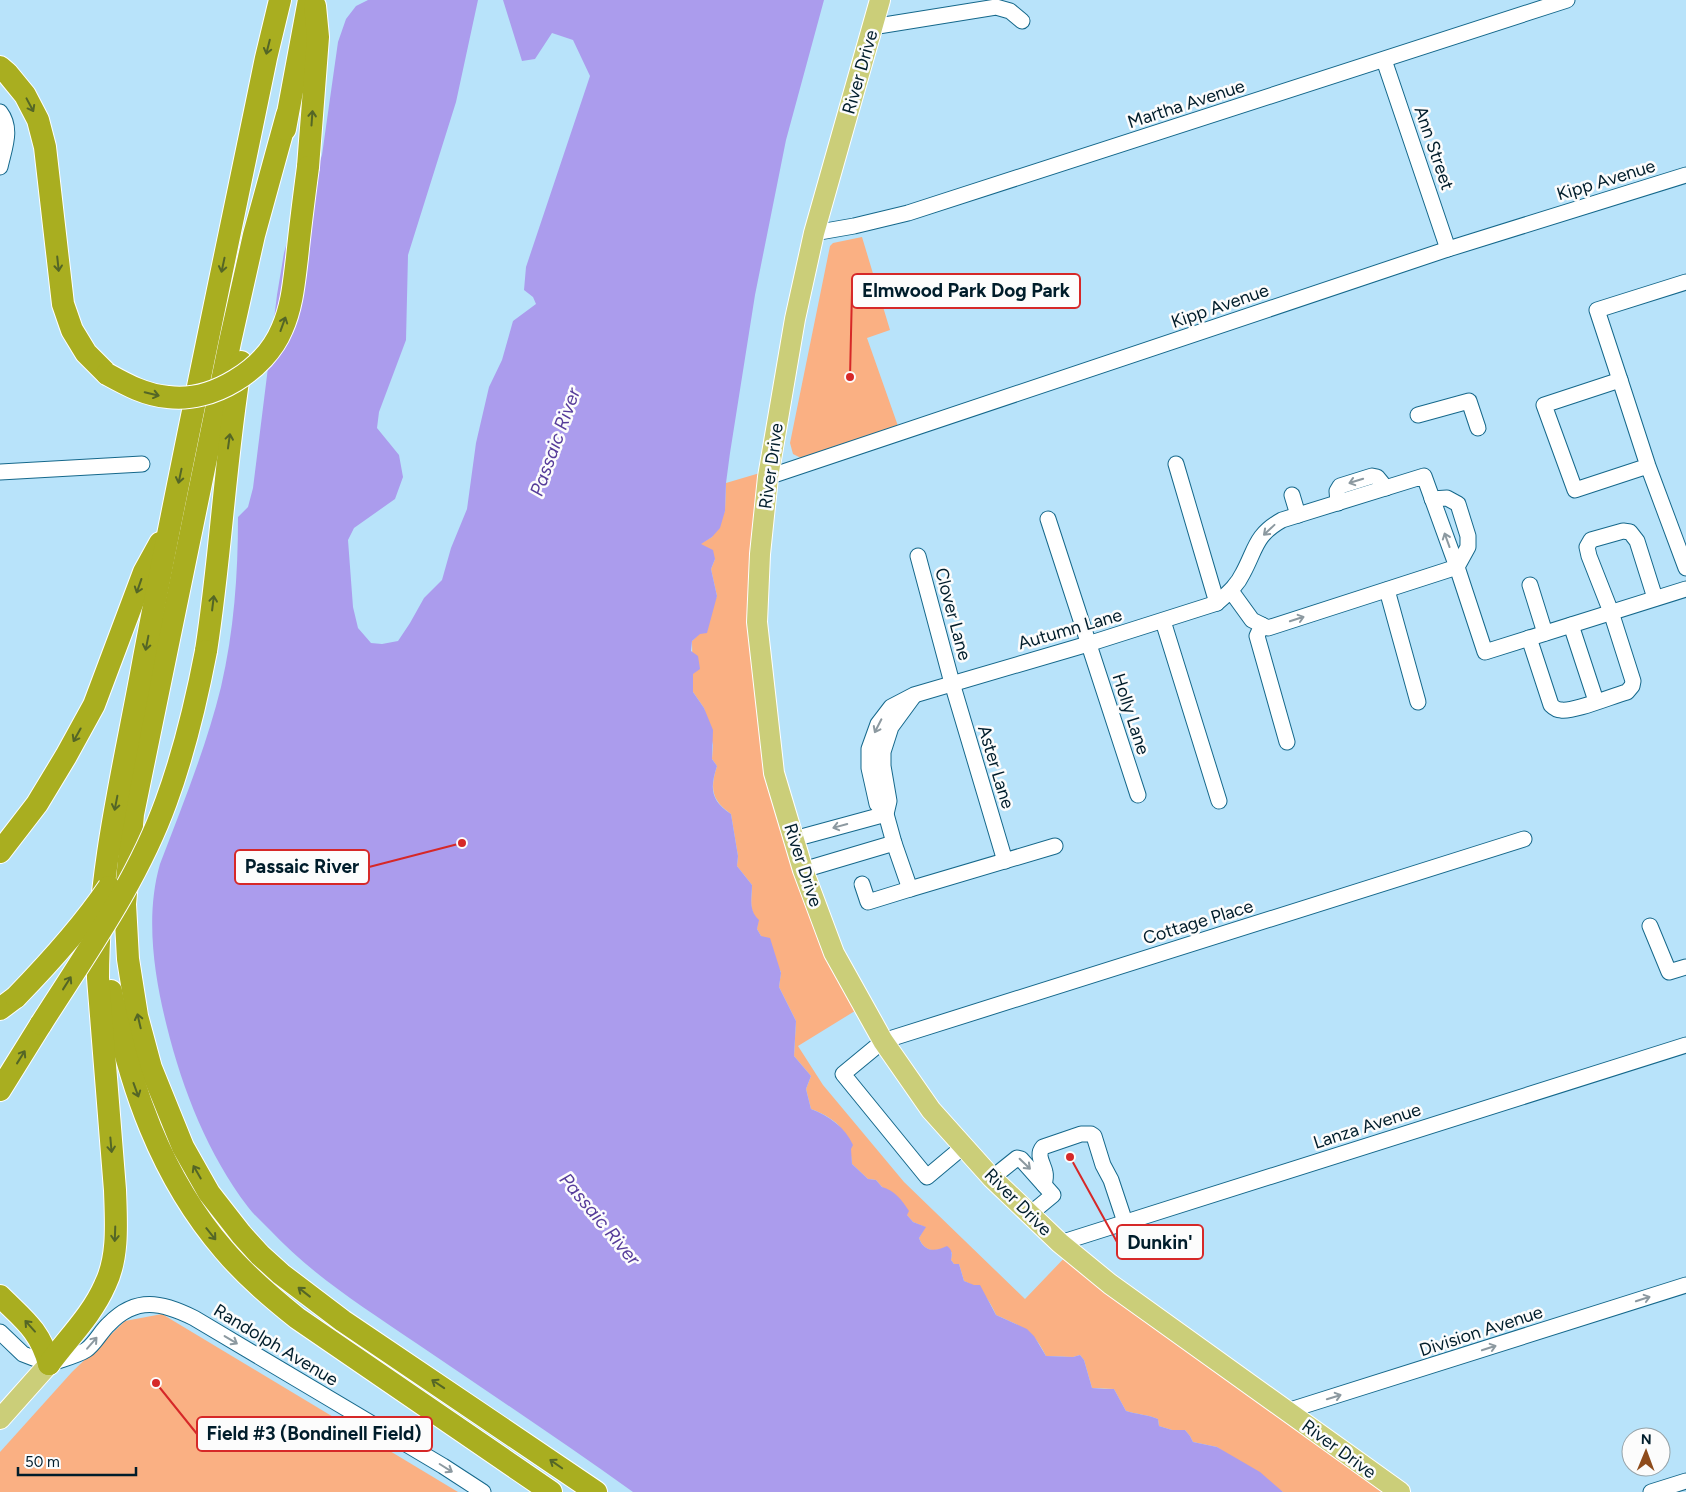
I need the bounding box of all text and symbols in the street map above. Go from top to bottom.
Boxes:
street label: River Drive [837,27,883,117]
one-way arrow [263,39,273,55]
street label: Martha Avenue [1125,75,1247,133]
one-way arrow [26,97,35,112]
street label: Ann Street [1409,103,1459,193]
one-way arrow [307,111,317,127]
street label: Kipp Avenue [1554,155,1658,205]
one-way arrow [53,256,63,272]
one-way arrow [218,257,228,273]
callout: Elmwood Park Dog Park [852,274,1080,308]
text: Elmwood Park Dog Park [862,279,1071,302]
street label: Kipp Avenue [1168,279,1272,333]
one-way arrow [279,317,288,332]
water label: Passaic River [525,384,585,499]
one-way arrow [143,390,159,399]
street label: River Drive [754,421,788,510]
one-way arrow [224,434,234,450]
one-way arrow [175,468,184,484]
one-way arrow [1349,476,1365,486]
one-way arrow [1263,523,1276,535]
one-way arrow [1442,532,1451,548]
street label: Clover Lane [930,565,976,663]
one-way arrow [134,577,143,593]
one-way arrow [208,595,218,611]
street label: Autumn Lane [1015,604,1125,654]
one-way arrow [1288,614,1304,623]
one-way arrow [142,635,151,651]
street label: Holly Lane [1108,671,1155,758]
one-way arrow [873,718,883,733]
street label: Aster Lane [973,723,1019,812]
one-way arrow [72,728,82,743]
one-way arrow [110,794,120,810]
street label: River Drive [779,820,827,910]
one-way arrow [832,822,848,832]
callout: Passaic River [235,850,369,884]
text: Passaic River [245,855,359,878]
street label: Cottage Place [1140,895,1256,949]
one-way arrow [61,976,72,990]
one-way arrow [133,1014,143,1030]
one-way arrow [15,1050,26,1064]
one-way arrow [132,1082,141,1098]
street label: Lanza Avenue [1310,1098,1424,1154]
one-way arrow [107,1137,116,1153]
one-way arrow [1019,1158,1031,1170]
street label: River Drive [980,1164,1057,1241]
one-way arrow [191,1166,201,1180]
water label: Passaic River [555,1168,646,1270]
one-way arrow [111,1225,120,1241]
callout: Dunkin' [1117,1225,1203,1259]
one-way arrow [206,1227,217,1240]
text: Dunkin' [1127,1231,1193,1254]
one-way arrow [298,1287,311,1298]
one-way arrow [1635,1293,1651,1303]
street label: Randolph Avenue [210,1299,342,1391]
street label: Division Avenue [1417,1301,1546,1361]
one-way arrow [24,1320,36,1333]
one-way arrow [86,1336,98,1349]
one-way arrow [224,1336,238,1346]
one-way arrow [1480,1343,1496,1352]
one-way arrow [431,1379,445,1389]
one-way arrow [1325,1392,1341,1402]
street label: River Drive [1298,1415,1381,1483]
callout: Field #3 (Bondinell Field) [197,1417,432,1451]
text: Field #3 (Bondinell Field) [206,1422,422,1445]
north arrow [1621,1427,1671,1477]
text: N [1641,1431,1652,1448]
scale bar [18,1444,135,1476]
text: 50 m [25,1453,60,1471]
one-way arrow [549,1459,563,1469]
one-way arrow [439,1463,453,1474]

